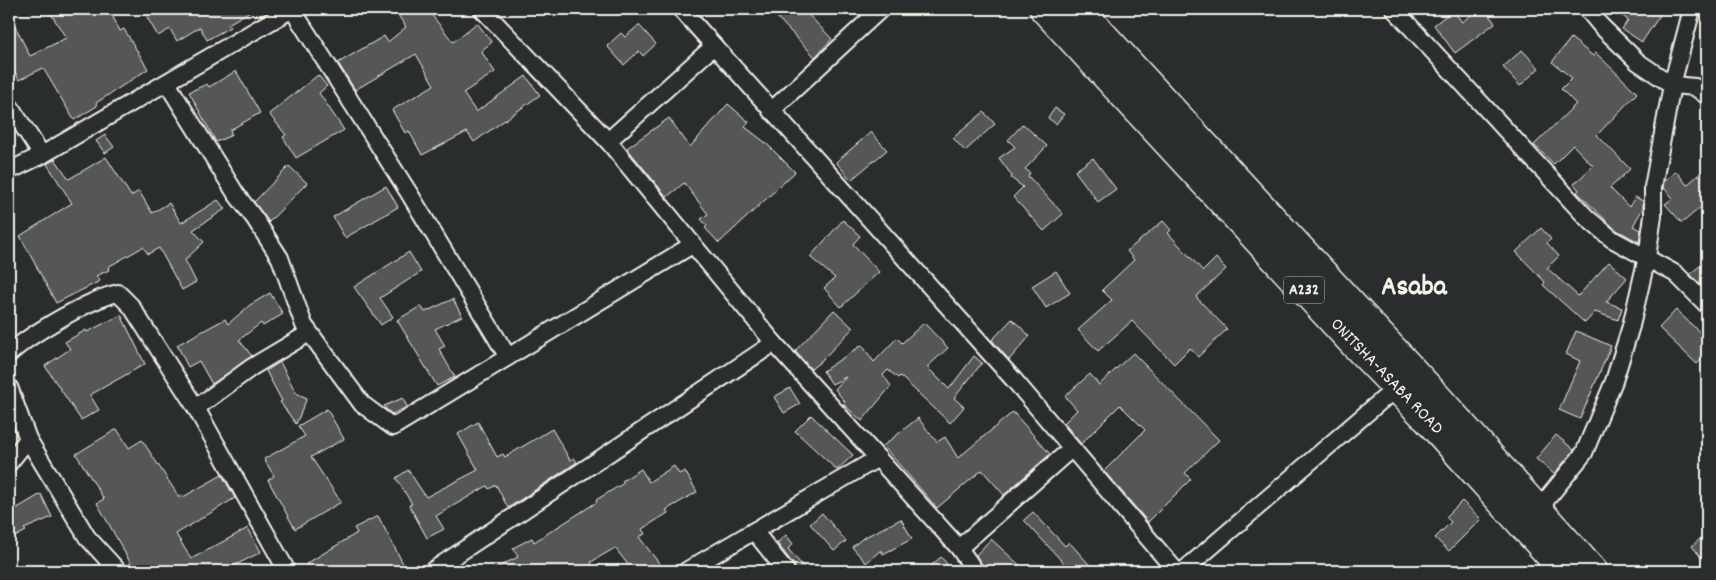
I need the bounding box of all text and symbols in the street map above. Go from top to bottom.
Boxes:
district label: Asaba [1381,269,1448,309]
road number: A232 [1284,276,1324,304]
street label: ONITSHA-ASABA ROAD [1324,313,1448,441]

